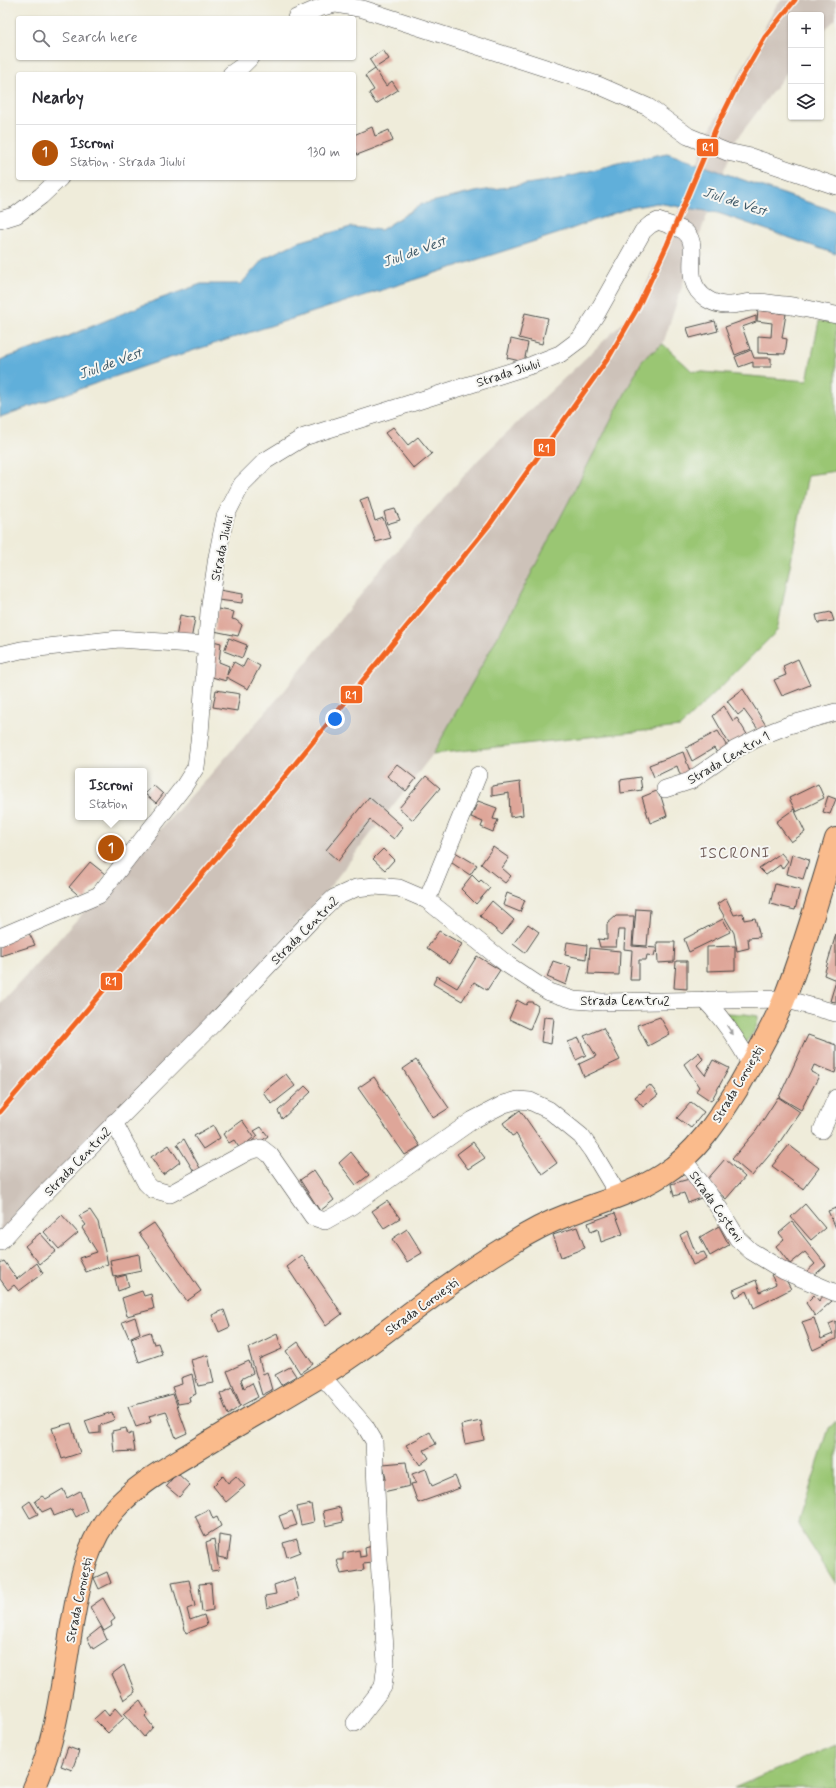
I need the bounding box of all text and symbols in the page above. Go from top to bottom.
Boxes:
map controls [788,12,824,120]
button: + [788,12,824,48]
search box [16,16,356,60]
icon: search [30,27,52,49]
text: Search here [62,28,138,48]
button: − [788,48,824,84]
button: layers [788,84,824,120]
text: Nearby [32,87,84,109]
text: Iscroni [70,134,114,154]
line badge: R1 [696,138,719,157]
text: R1 [702,141,714,155]
text: 1 [42,144,48,161]
text: 130 m [307,144,340,161]
text: Station · Strada Jiului [70,154,185,171]
water label: Jiul de Vest [701,183,771,221]
water label: Jiul de Vest [380,231,451,272]
water label: Jiul de Vest [76,343,147,384]
street label: Strada Jiului [474,355,543,392]
line badge: R1 [533,438,556,457]
text: R1 [538,442,550,456]
street label: Strada Jiului [207,514,238,583]
line badge: R1 [340,685,363,704]
text: R1 [345,689,357,703]
your location [325,709,345,729]
street label: Strada Centru 1 [685,728,773,789]
popup [75,768,147,820]
text: Iscroni [89,776,133,796]
text: Station [89,796,127,813]
pin: 1 [98,833,124,863]
district label: ISCRONI [700,844,770,864]
street label: Strada Centru2 [267,893,343,969]
line badge: R1 [100,972,123,991]
text: R1 [105,975,117,989]
street label: Strada Centru2 [580,993,670,1010]
one-way arrow [726,1025,734,1035]
street label: Strada Coroiești [709,1043,768,1126]
street label: Strada Centru2 [41,1124,116,1200]
street label: Strada Coșteni [685,1168,747,1246]
street label: Strada Coroiești [382,1275,462,1340]
street label: Strada Coroiești [62,1556,97,1644]

